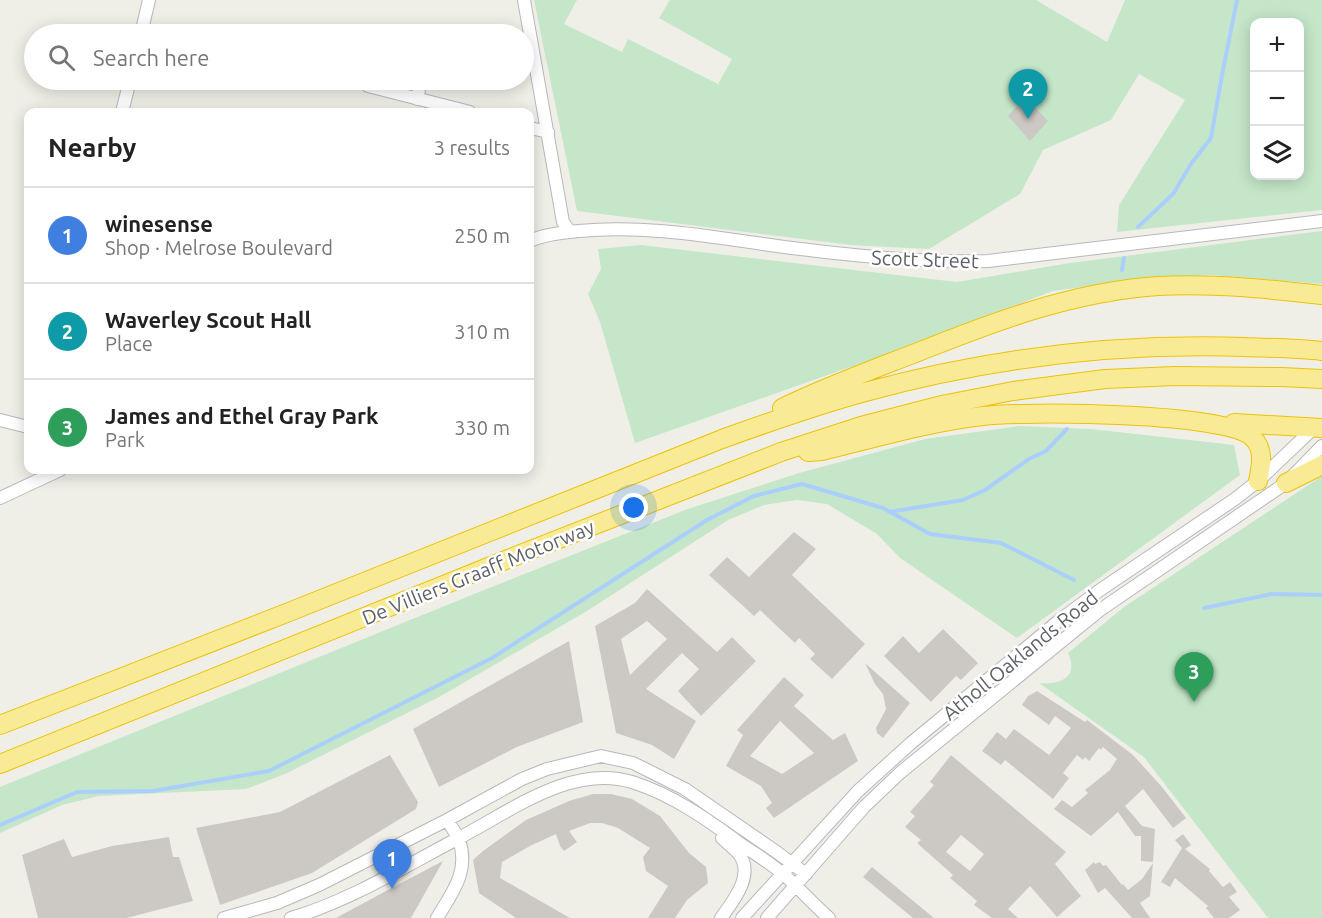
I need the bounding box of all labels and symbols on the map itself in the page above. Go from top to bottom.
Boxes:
pin: 2 [1008,70,1048,119]
street label: Scott Street [871,246,979,272]
your location [619,493,648,522]
street label: De Villiers Graaff Motorway [359,515,598,629]
street label: Atholl Oaklands Road [938,585,1102,725]
pin: 3 [1174,652,1214,702]
pin: 1 [372,840,412,889]

